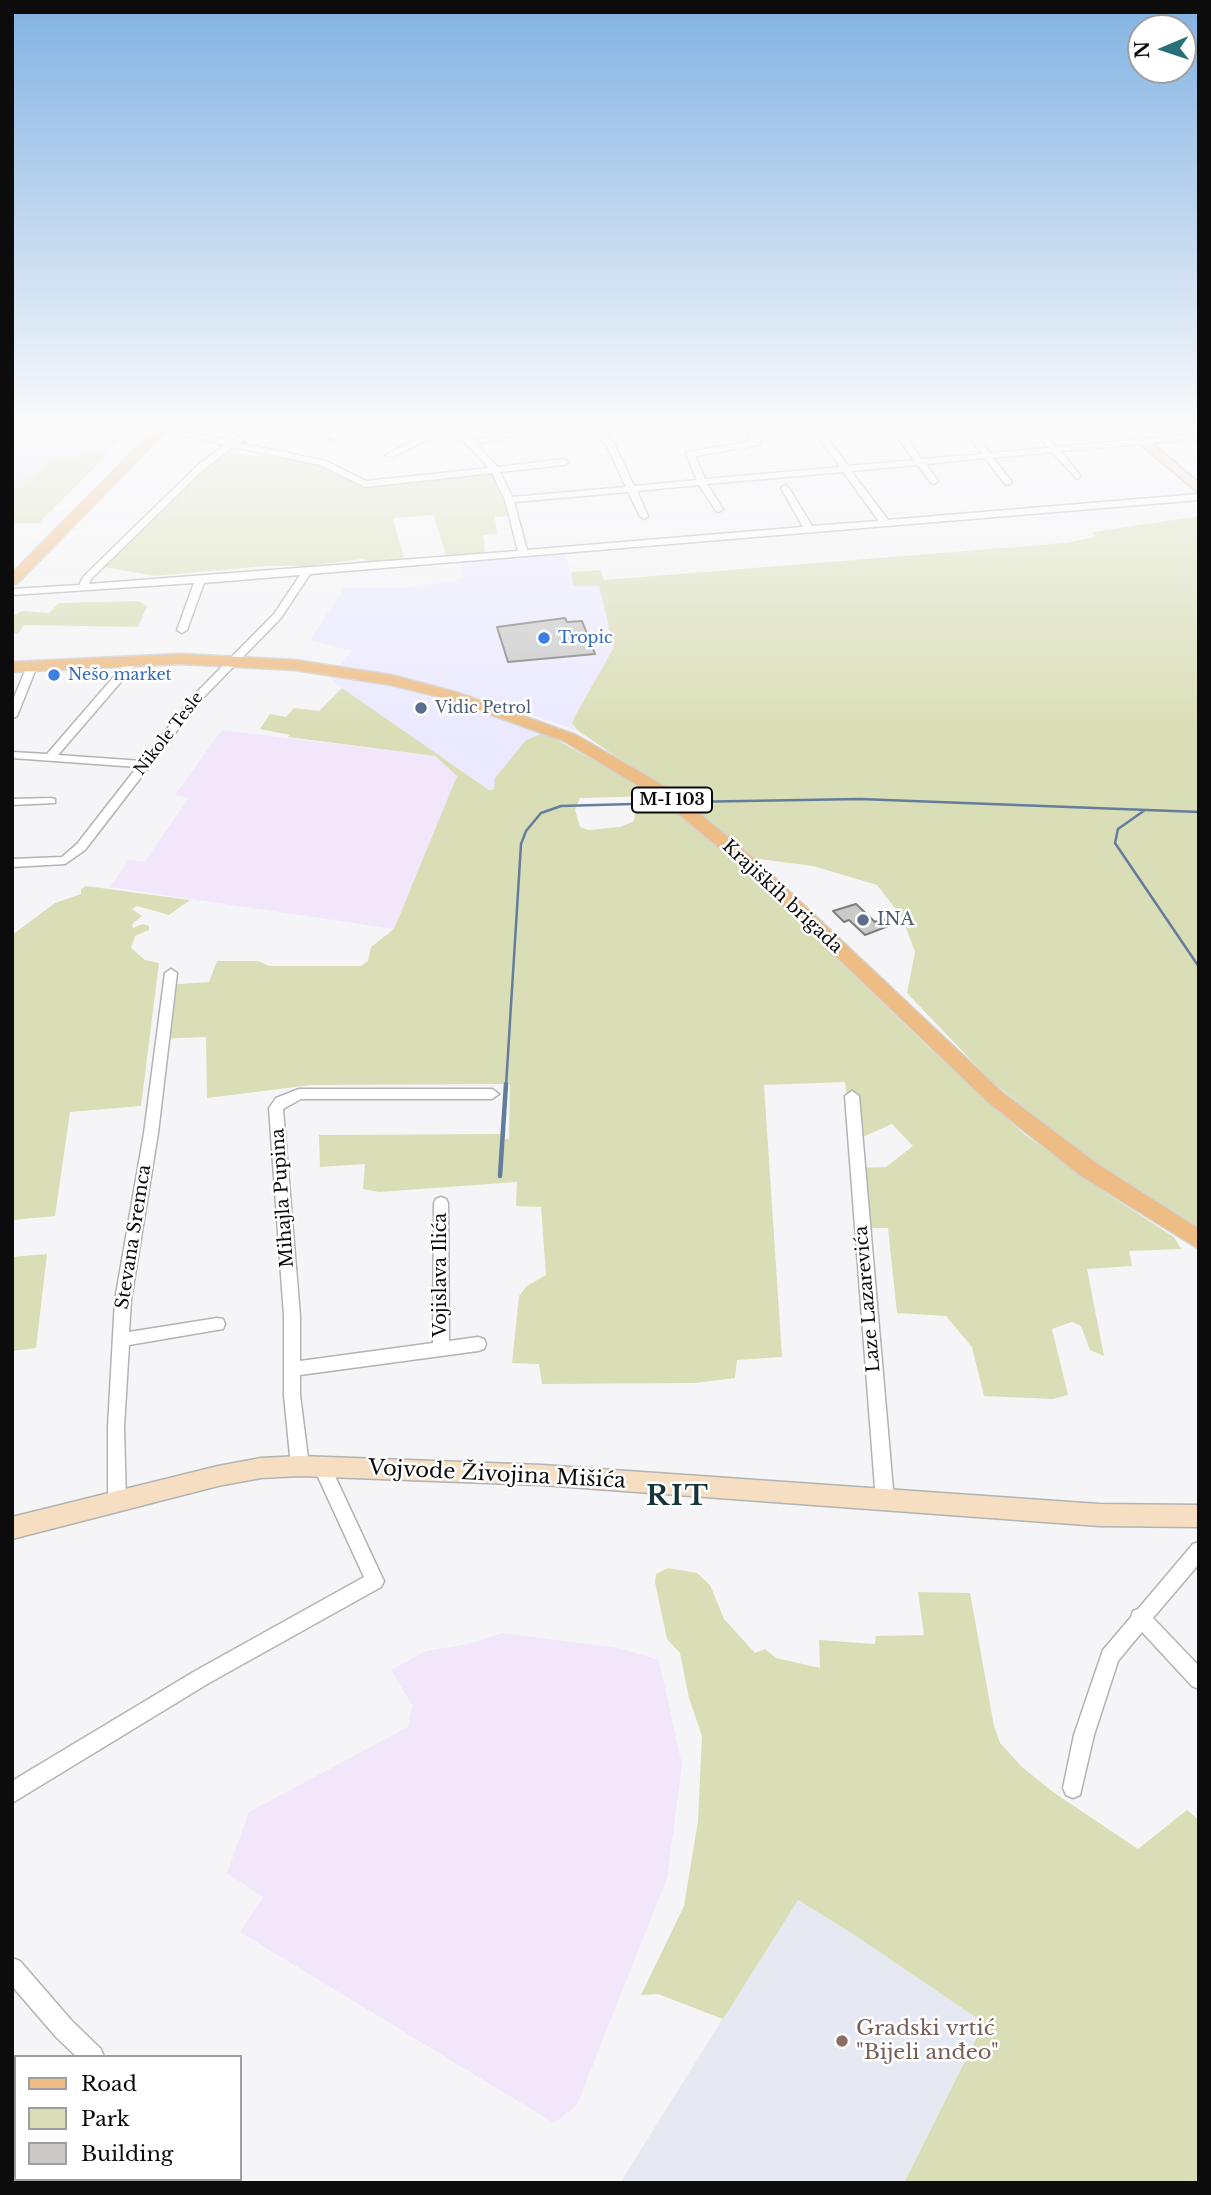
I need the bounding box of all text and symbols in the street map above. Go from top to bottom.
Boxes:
north arrow [1127,14,1197,84]
text: N [1131,40,1154,59]
place label: Tropic [558,628,613,648]
marker: Tropic [536,630,552,646]
place label: Nešo market [68,665,172,685]
marker: Nešo market [46,667,62,683]
street label: Nikole Tesle [131,689,207,779]
place label: Vidic Petrol [435,698,531,718]
marker: Vidic Petrol [413,700,429,716]
road number: M-I 103 [632,788,712,813]
street label: Krajiških brigada [717,836,847,958]
place label: INA [877,909,914,931]
marker: INA [855,912,871,928]
street label: Mihajla Pupina [267,1128,299,1268]
street label: Stevana Sremca [112,1163,156,1311]
street label: Vojislava Ilića [430,1213,452,1337]
street label: Laze Lazarevića [851,1225,885,1373]
street label: Vojvode Živojina Mišića [368,1456,626,1494]
district label: RIT [646,1480,710,1514]
place label: Gradski vrtić "Bijeli anđeo" [856,2016,999,2066]
marker: Gradski vrtić "Bijeli anđeo" [834,2033,850,2049]
legend [14,2055,242,2181]
text: Road [81,2071,137,2097]
text: Park [81,2106,130,2132]
text: Building [81,2141,173,2167]

